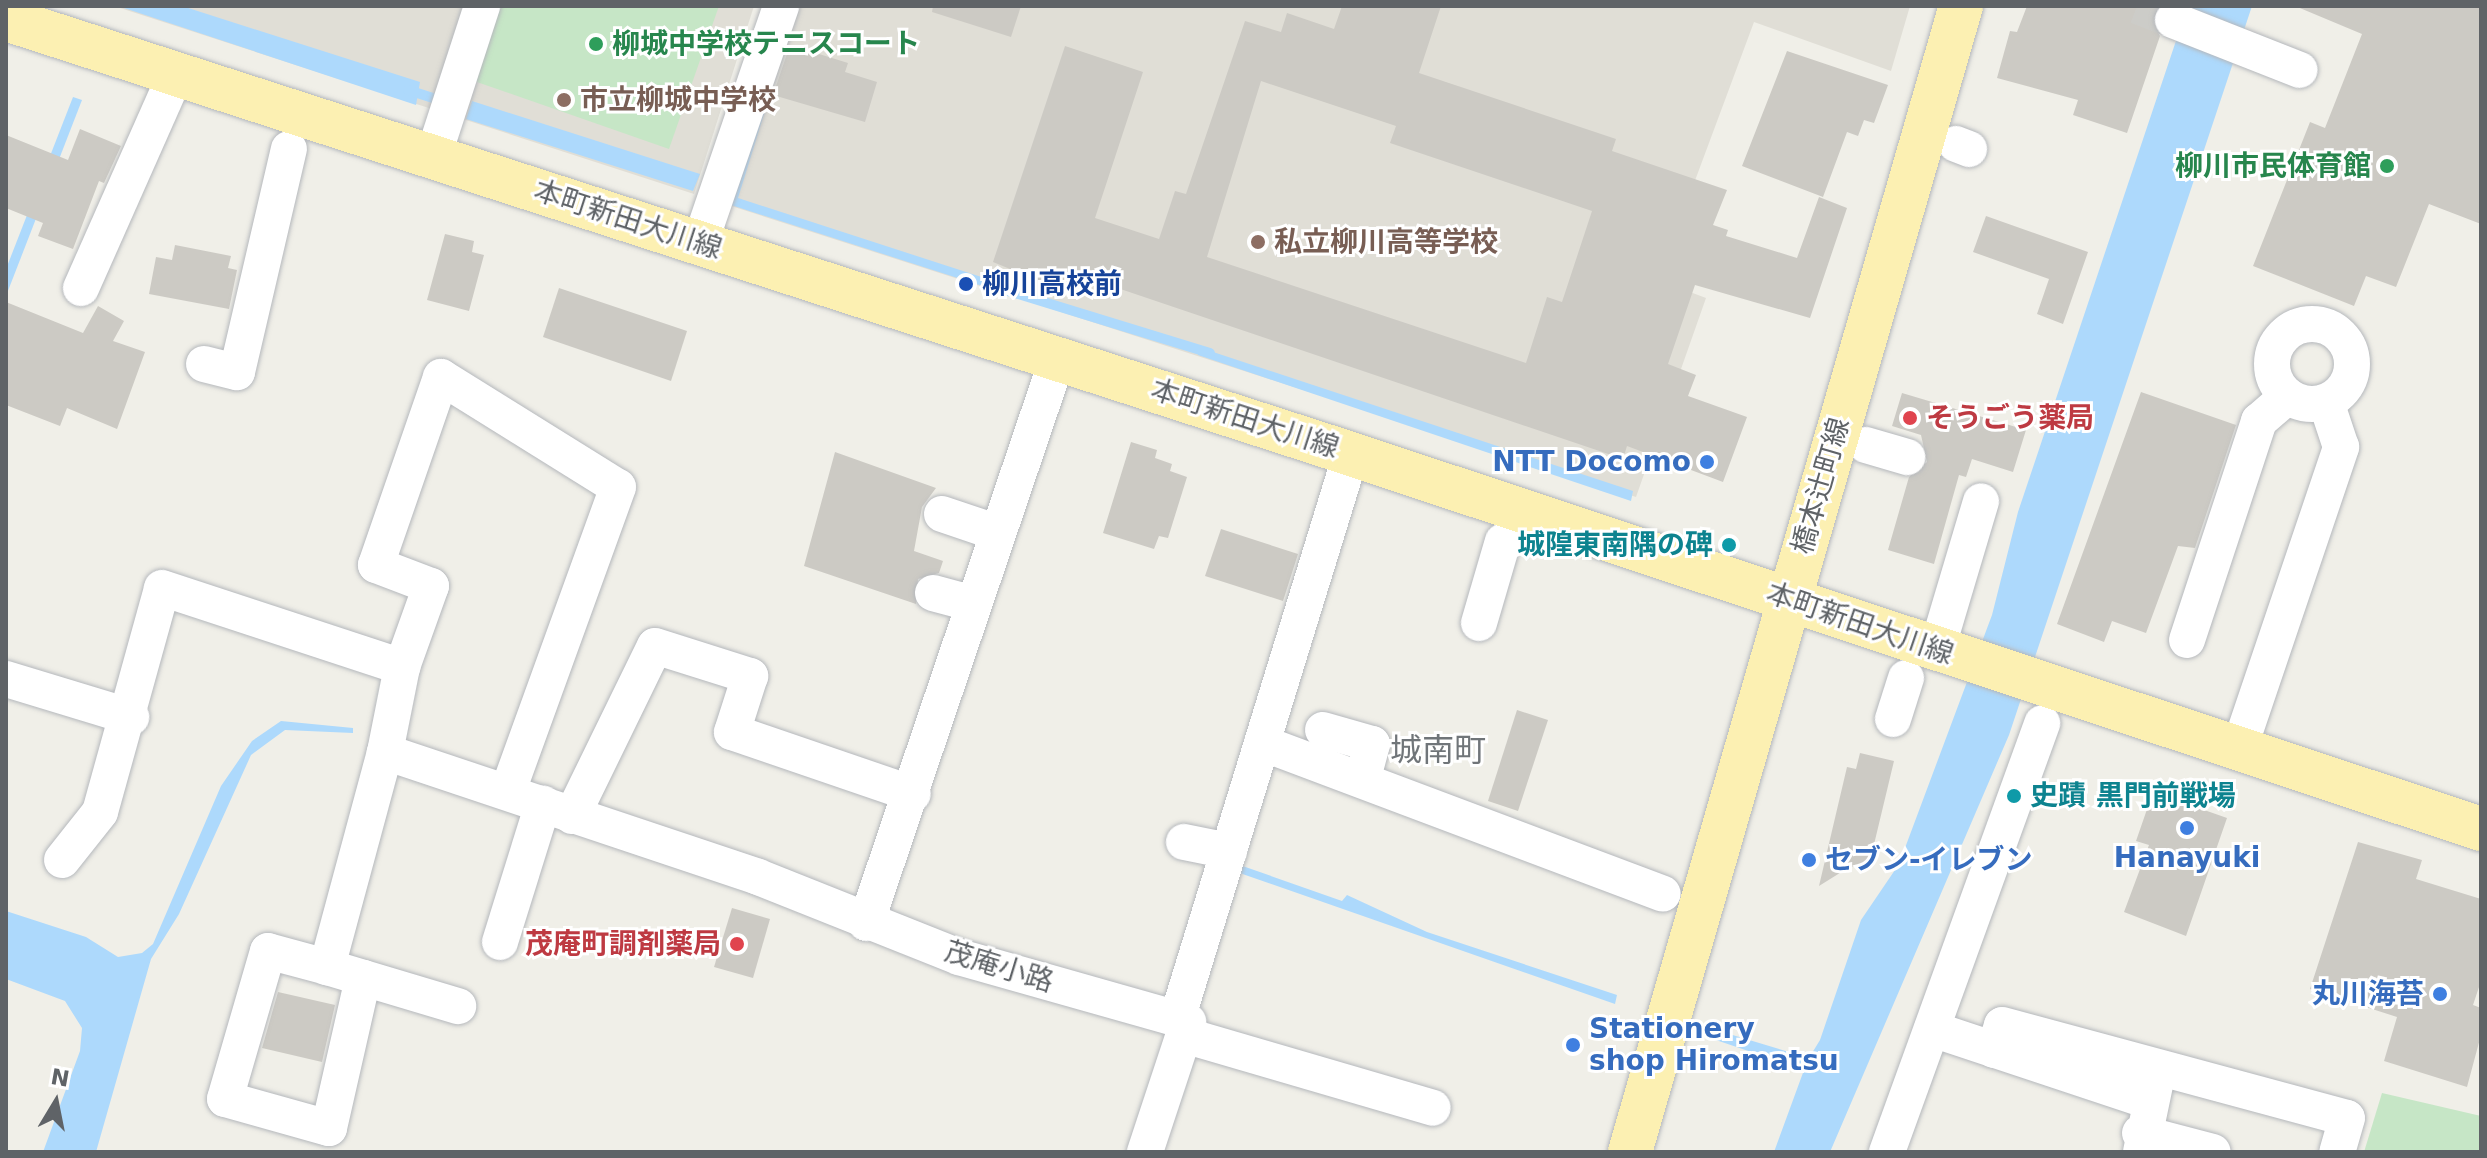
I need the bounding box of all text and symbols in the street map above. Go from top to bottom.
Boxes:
place label: 柳城中学校テニスコート [612,27,920,61]
marker: 柳城中学校テニスコート [587,35,605,53]
place label: 市立柳城中学校 [580,83,776,117]
marker: 市立柳城中学校 [555,91,573,109]
place label: 柳川市民体育館 [2175,149,2371,183]
marker: 柳川市民体育館 [2378,157,2396,175]
street label: 本町新田大川線 [530,174,726,266]
place label: 私立柳川高等学校 [1274,225,1498,259]
marker: 私立柳川高等学校 [1249,233,1267,251]
place label: 柳川高校前 [982,267,1122,301]
marker: 柳川高校前 [957,275,975,293]
street label: 本町新田大川線 [1147,373,1343,465]
place label: そうごう薬局 [1926,401,2094,435]
marker: そうごう薬局 [1901,409,1919,427]
street label: 橋本辻町線 [1786,414,1856,558]
place label: NTT Docomo [1492,445,1691,479]
marker: NTT Docomo [1698,453,1716,471]
place label: 城隍東南隅の碑 [1517,528,1713,562]
marker: 城隍東南隅の碑 [1720,536,1738,554]
street label: 本町新田大川線 [1762,576,1958,672]
district label: 城南町 [1390,731,1486,769]
place label: 史蹟 黒門前戦場 [2030,779,2236,813]
marker: 史蹟 黒門前戦場 [2005,787,2023,805]
marker: Hanayuki [2178,819,2196,837]
place label: Hanayuki [2114,841,2260,875]
place label: セブン-イレブン [1825,843,2033,877]
marker: セブン-イレブン [1800,851,1818,869]
place label: 茂庵町調剤薬局 [525,927,721,961]
marker: 茂庵町調剤薬局 [728,935,746,953]
street label: 茂庵小路 [941,935,1057,999]
place label: 丸川海苔 [2312,977,2424,1011]
marker: 丸川海苔 [2431,985,2449,1003]
place label: Stationery shop Hiromatsu [1589,1012,1839,1078]
marker: Stationery shop Hiromatsu [1564,1036,1582,1054]
north arrow [16,1062,96,1142]
text: N [49,1064,71,1092]

